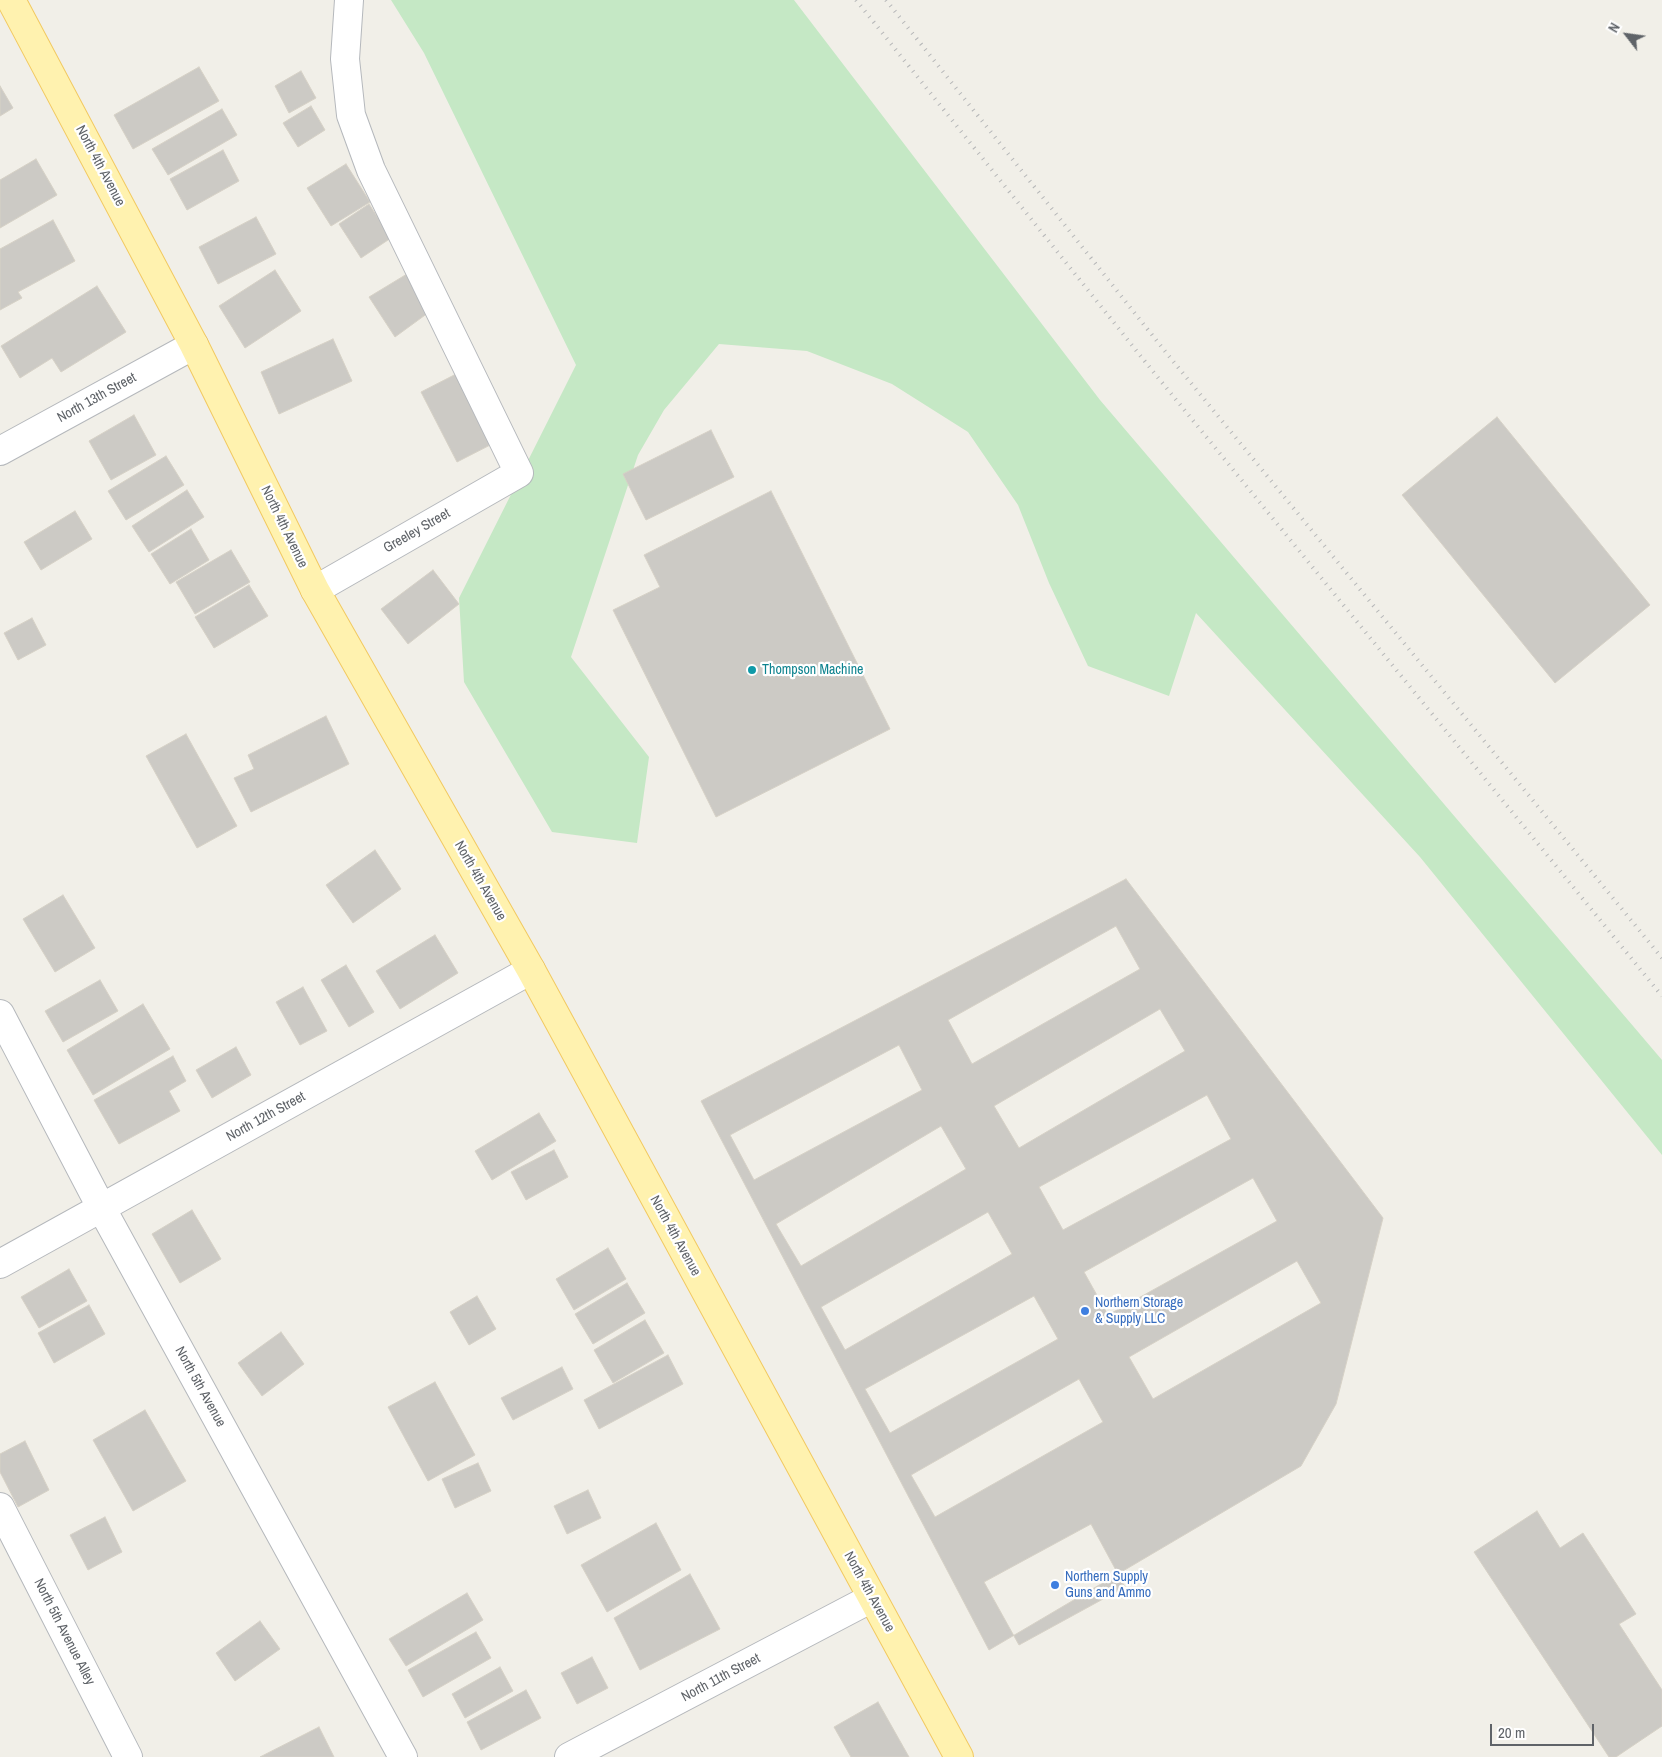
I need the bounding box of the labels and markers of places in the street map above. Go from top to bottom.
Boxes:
place label: Thompson Machine [762,662,863,678]
marker: Thompson Machine [746,664,758,676]
place label: Northern Storage & Supply LLC [1095,1295,1183,1328]
marker: Northern Storage & Supply LLC [1079,1305,1091,1317]
place label: Northern Supply Guns and Ammo [1065,1569,1151,1601]
marker: Northern Supply Guns and Ammo [1049,1579,1061,1591]

